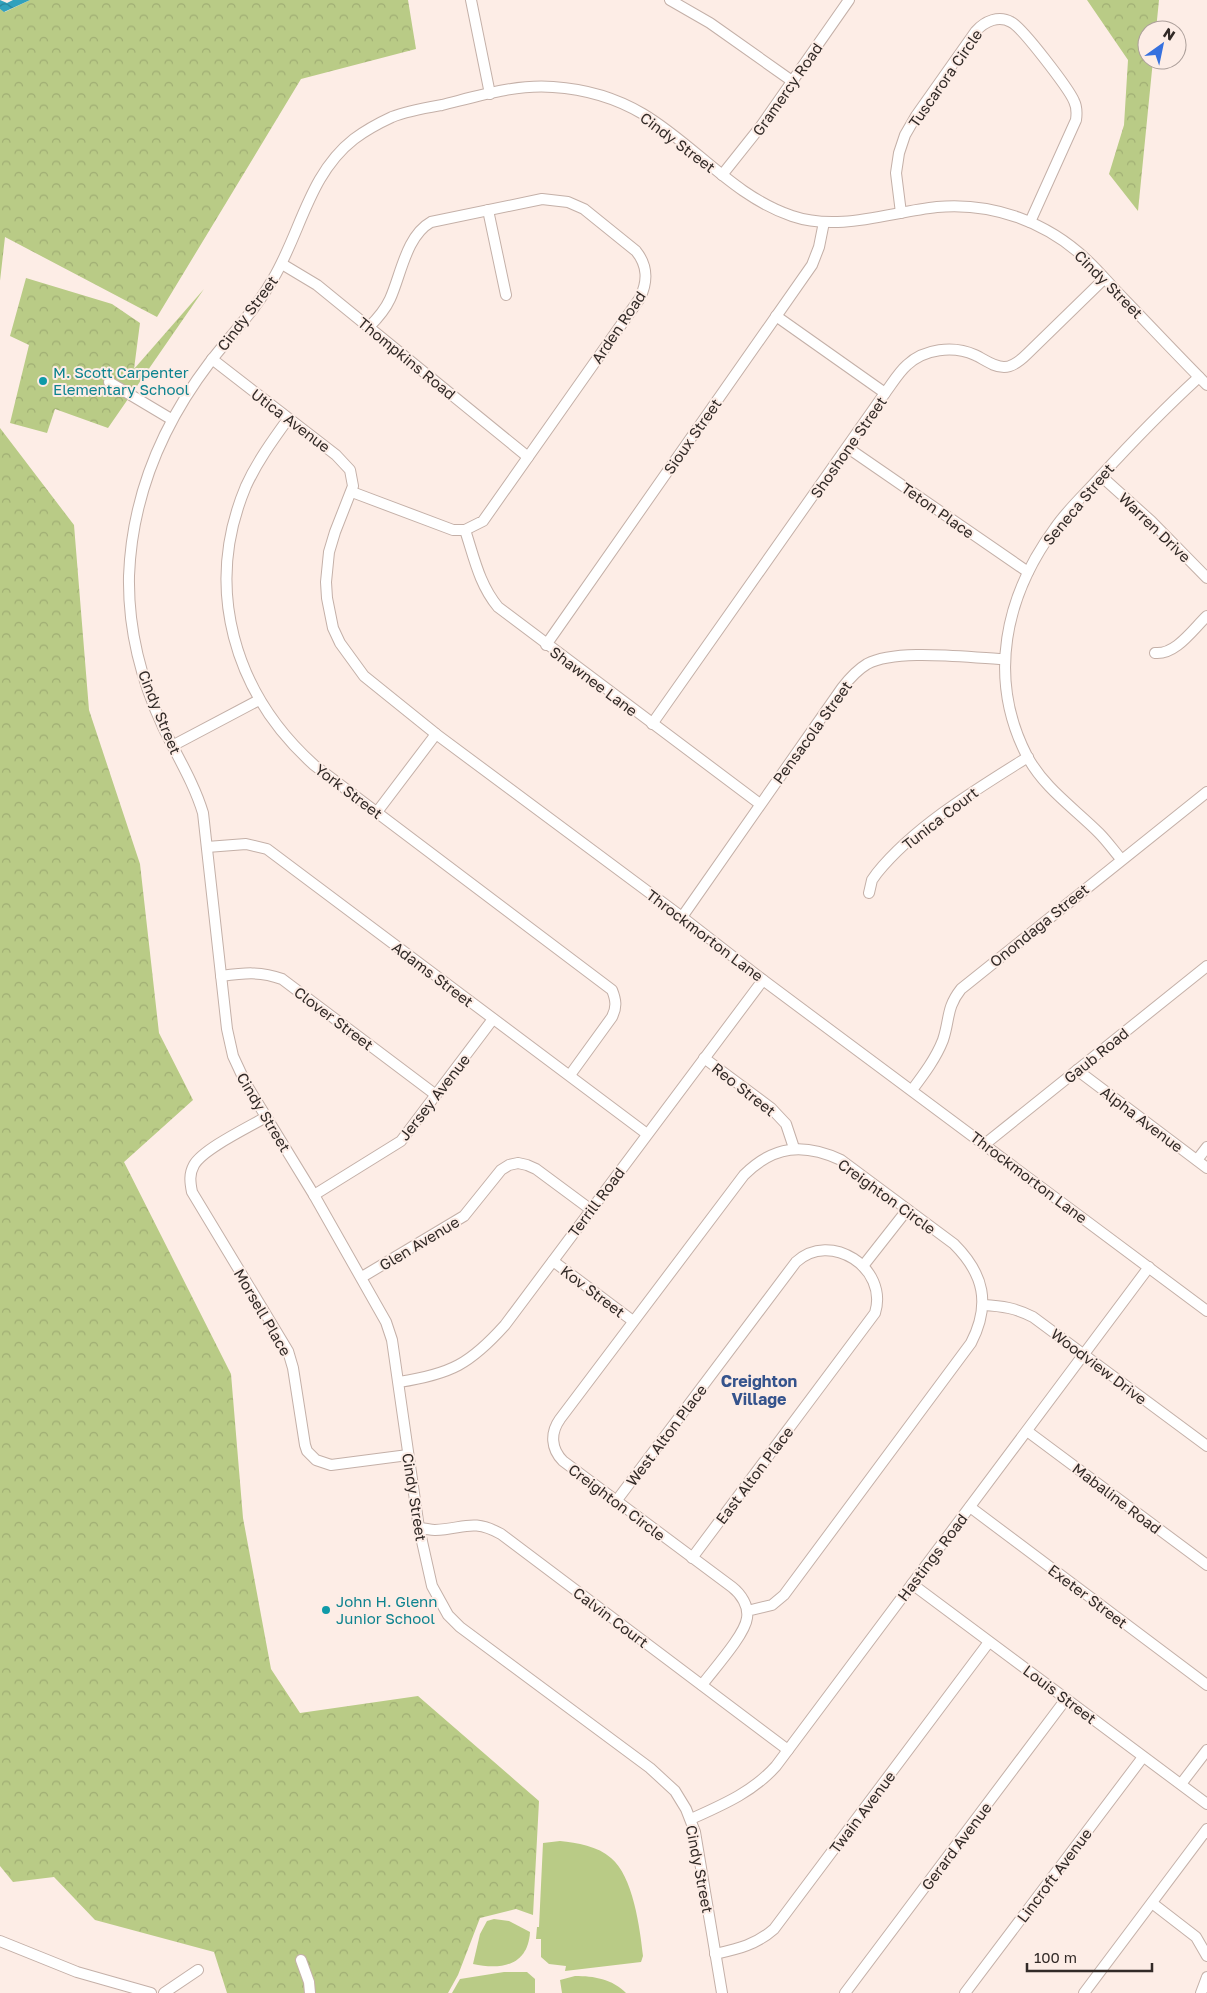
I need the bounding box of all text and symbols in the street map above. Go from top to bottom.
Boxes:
north arrow [1137,20,1187,70]
text: N [1160,24,1178,44]
street label: Tuscarora Circle [904,25,986,131]
street label: Gramercy Road [748,39,826,139]
street label: Cindy Street [637,108,719,176]
street label: Cindy Street [1071,246,1147,322]
street label: Cindy Street [213,272,281,354]
street label: Arden Road [587,287,649,367]
street label: Thompkins Road [355,313,459,403]
place label: M. Scott Carpenter Elementary School [53,363,189,398]
marker: M. Scott Carpenter Elementary School [37,375,49,387]
street label: Utica Avenue [248,384,334,456]
street label: Shoshone Street [806,393,890,501]
street label: Sioux Street [659,395,725,477]
street label: Seneca Street [1039,460,1117,548]
street label: Teton Place [898,478,978,542]
street label: Warren Drive [1115,488,1195,566]
street label: Shawnee Lane [547,642,641,720]
street label: Cindy Street [135,667,185,757]
street label: Pensacola Street [769,677,855,787]
street label: York Street [312,760,386,822]
street label: Tunica Court [899,783,981,853]
street label: Onondaga Street [986,880,1092,970]
street label: Throckmorton Lane [643,885,767,985]
street label: Adams Street [389,938,477,1010]
street label: Clover Street [291,982,377,1054]
street label: Gaub Road [1060,1024,1132,1086]
street label: Jersey Avenue [395,1050,473,1144]
street label: Reo Street [709,1059,779,1119]
street label: Cindy Street [233,1069,295,1155]
street label: Alpha Avenue [1097,1082,1187,1156]
street label: Throckmorton Lane [967,1127,1091,1227]
street label: Creighton Circle [835,1155,940,1238]
street label: Terrill Road [564,1164,628,1240]
street label: Glen Avenue [376,1212,462,1274]
street label: Kov Street [558,1261,628,1321]
street label: Morsell Place [231,1265,295,1359]
street label: Woodview Drive [1048,1324,1151,1408]
district label: Creighton Village [721,1371,797,1409]
street label: West Alton Place [622,1380,710,1489]
street label: East Alton Place [711,1422,797,1527]
street label: Cindy Street [399,1452,431,1542]
street label: Mabaline Road [1069,1459,1165,1537]
street label: Creighton Circle [565,1460,669,1544]
street label: Hastings Road [893,1510,971,1604]
street label: Exeter Street [1045,1560,1131,1632]
street label: Calvin Court [570,1583,652,1651]
place label: John H. Glenn Junior School [336,1592,438,1627]
marker: John H. Glenn Junior School [320,1604,332,1616]
street label: Louis Street [1020,1661,1100,1727]
street label: Twain Avenue [825,1767,899,1857]
street label: Gerard Avenue [917,1798,995,1893]
street label: Cindy Street [683,1823,717,1915]
street label: Lincroft Avenue [1013,1824,1095,1925]
scale bar [1027,1940,1152,1972]
text: 100 m [1034,1948,1077,1966]

